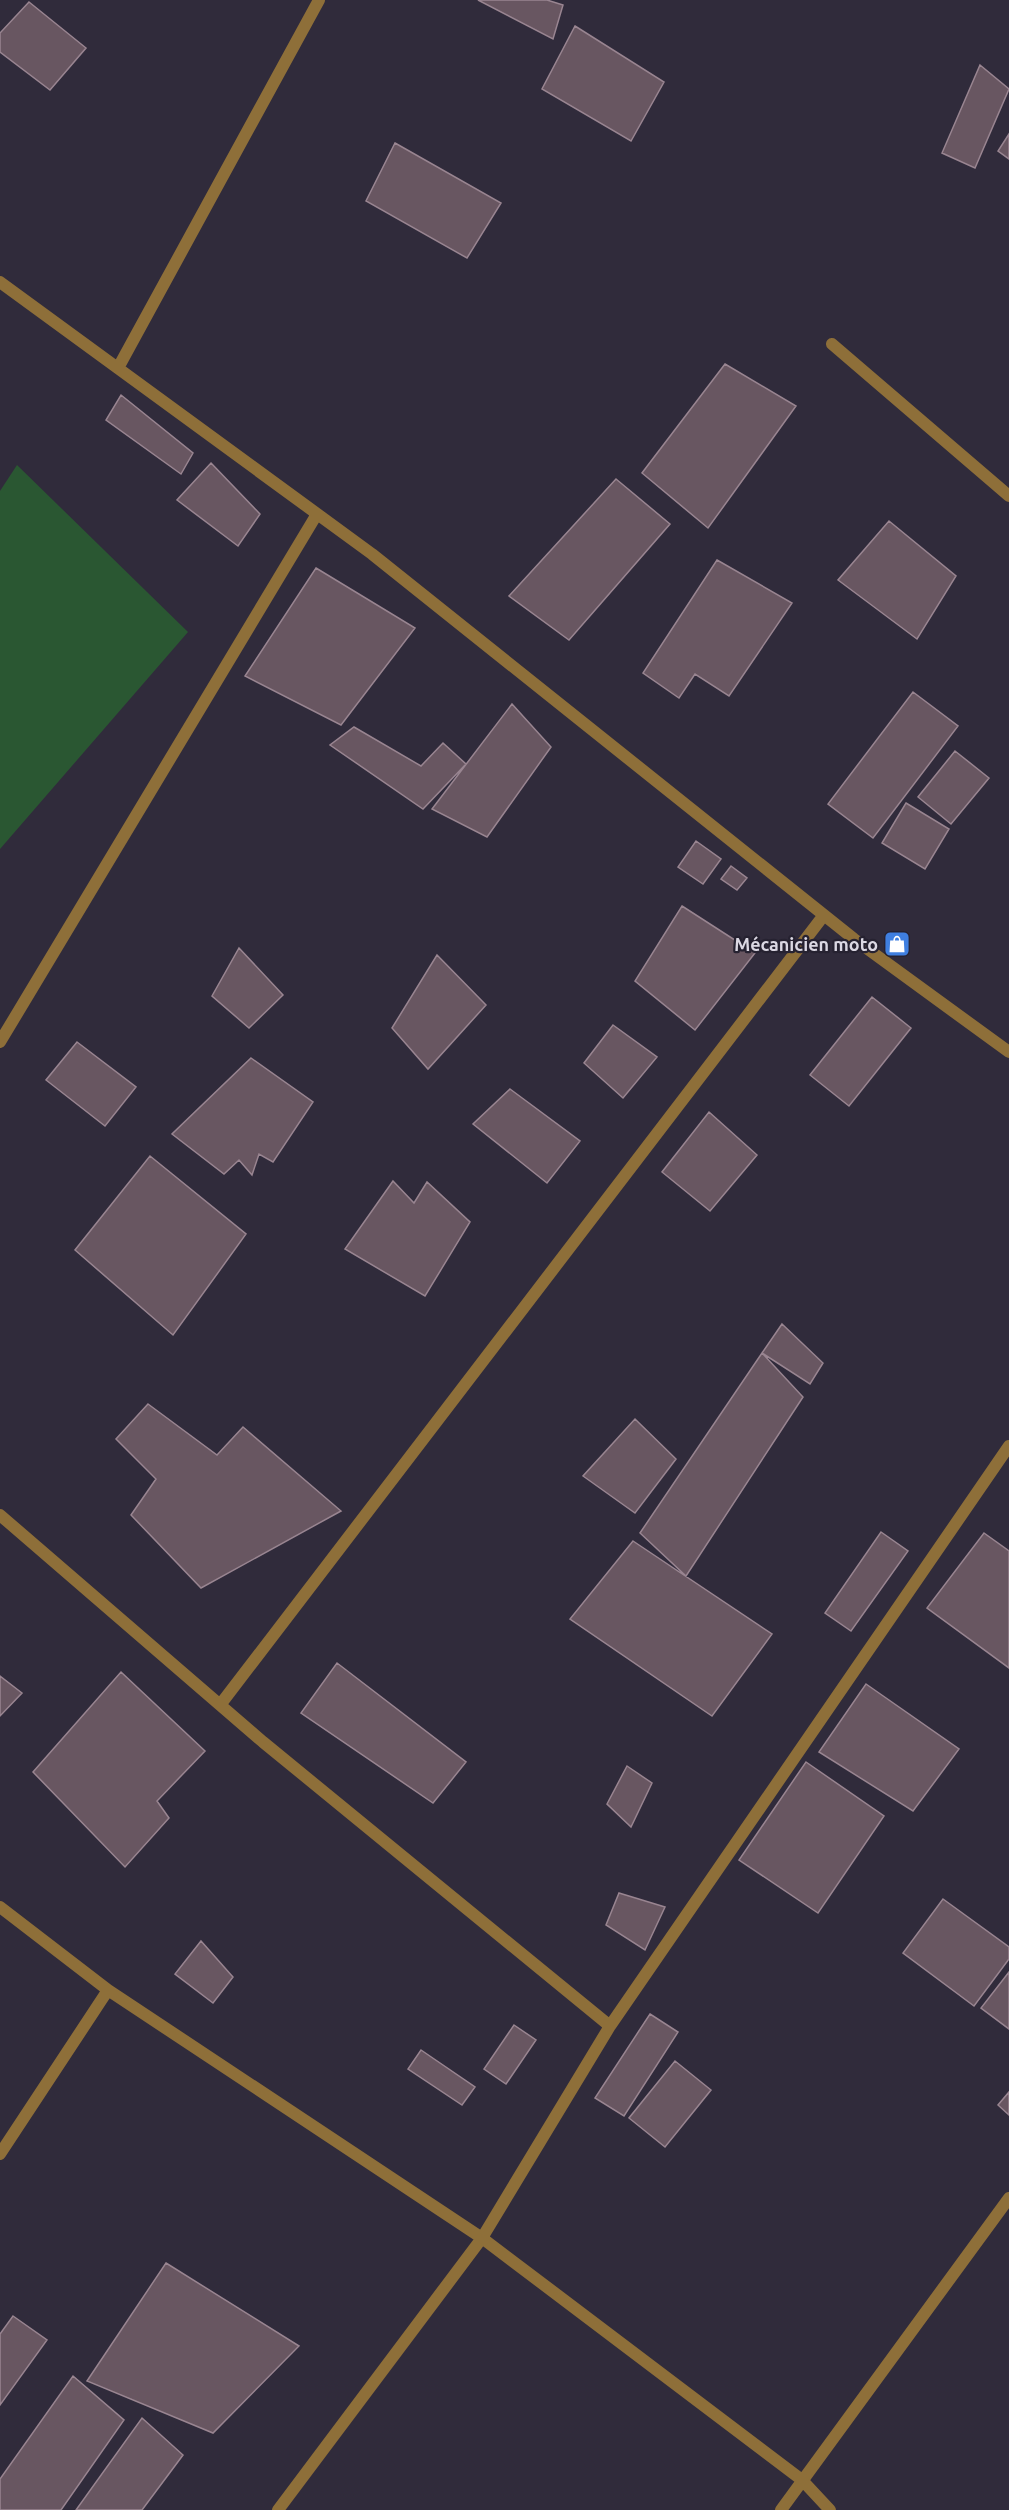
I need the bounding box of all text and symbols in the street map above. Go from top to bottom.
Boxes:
shop icon: Mécanicien moto [882,929,912,959]
place label: Mécanicien moto [734,934,878,954]

